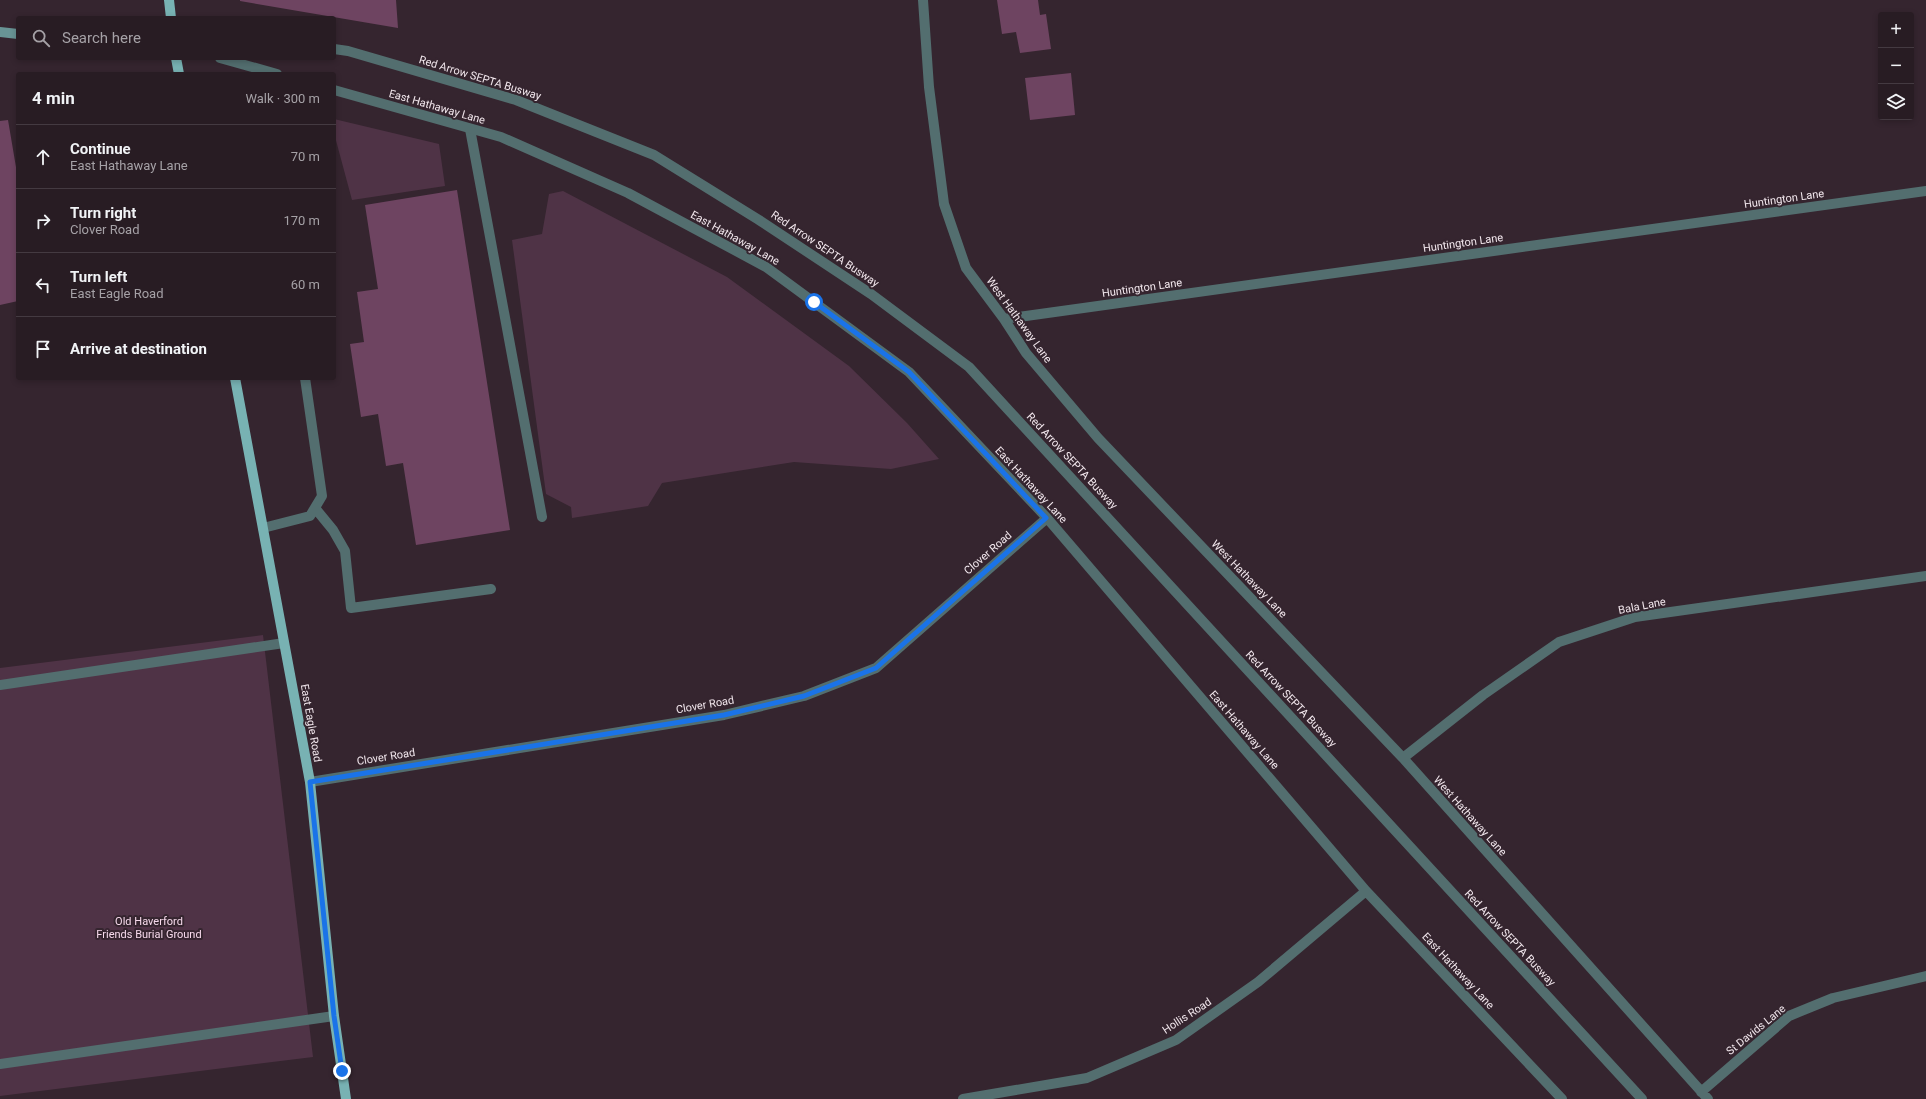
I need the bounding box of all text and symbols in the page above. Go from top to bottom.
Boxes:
map controls [1878,12,1914,120]
button: + [1878,12,1914,48]
search box [16,16,336,60]
icon: search [30,27,52,49]
text: Search here [62,29,141,47]
button: − [1878,48,1914,84]
street label: Red Arrow SEPTA Busway [417,53,543,103]
button: layers [1878,84,1914,120]
street label: East Hathaway Lane [387,87,487,127]
text: 4 min [32,88,75,108]
text: Walk · 300 m [245,91,320,106]
text: Continue [70,140,131,158]
icon: ahead [32,146,54,168]
text: 70 m [291,149,320,164]
text: East Hathaway Lane [70,158,188,173]
street label: Huntington Lane [1743,187,1825,211]
text: Turn right [70,204,136,222]
street label: East Hathaway Lane [688,208,782,268]
street label: Red Arrow SEPTA Busway [769,208,882,290]
icon: right [32,210,54,232]
text: 170 m [283,213,320,228]
text: Clover Road [70,222,140,237]
street label: Huntington Lane [1422,231,1504,255]
text: Turn left [70,268,127,286]
icon: left [32,274,54,296]
street label: West Hathaway Lane [984,275,1055,366]
street label: Huntington Lane [1101,276,1183,300]
text: 60 m [291,277,320,292]
text: East Eagle Road [70,286,164,301]
route start [805,293,823,311]
icon: arrive [32,338,54,360]
text: Arrive at destination [70,340,207,358]
street label: Red Arrow SEPTA Busway [1024,410,1121,512]
street label: East Hathaway Lane [992,444,1070,526]
street label: Clover Road [962,529,1014,577]
street label: West Hathaway Lane [1209,538,1290,621]
street label: Bala Lane [1617,595,1667,617]
street label: Red Arrow SEPTA Busway [1243,648,1340,750]
street label: East Eagle Road [298,683,324,763]
street label: East Hathaway Lane [1206,688,1282,772]
street label: Clover Road [675,693,735,717]
street label: Clover Road [356,746,416,768]
street label: West Hathaway Lane [1431,773,1509,859]
street label: Red Arrow SEPTA Busway [1462,887,1559,989]
park label: Old Haverford Friends Burial Ground [96,915,202,941]
street label: East Hathaway Lane [1419,930,1497,1012]
street label: Hollis Road [1160,995,1214,1037]
street label: St Davids Lane [1724,1002,1788,1058]
route end [333,1062,351,1080]

